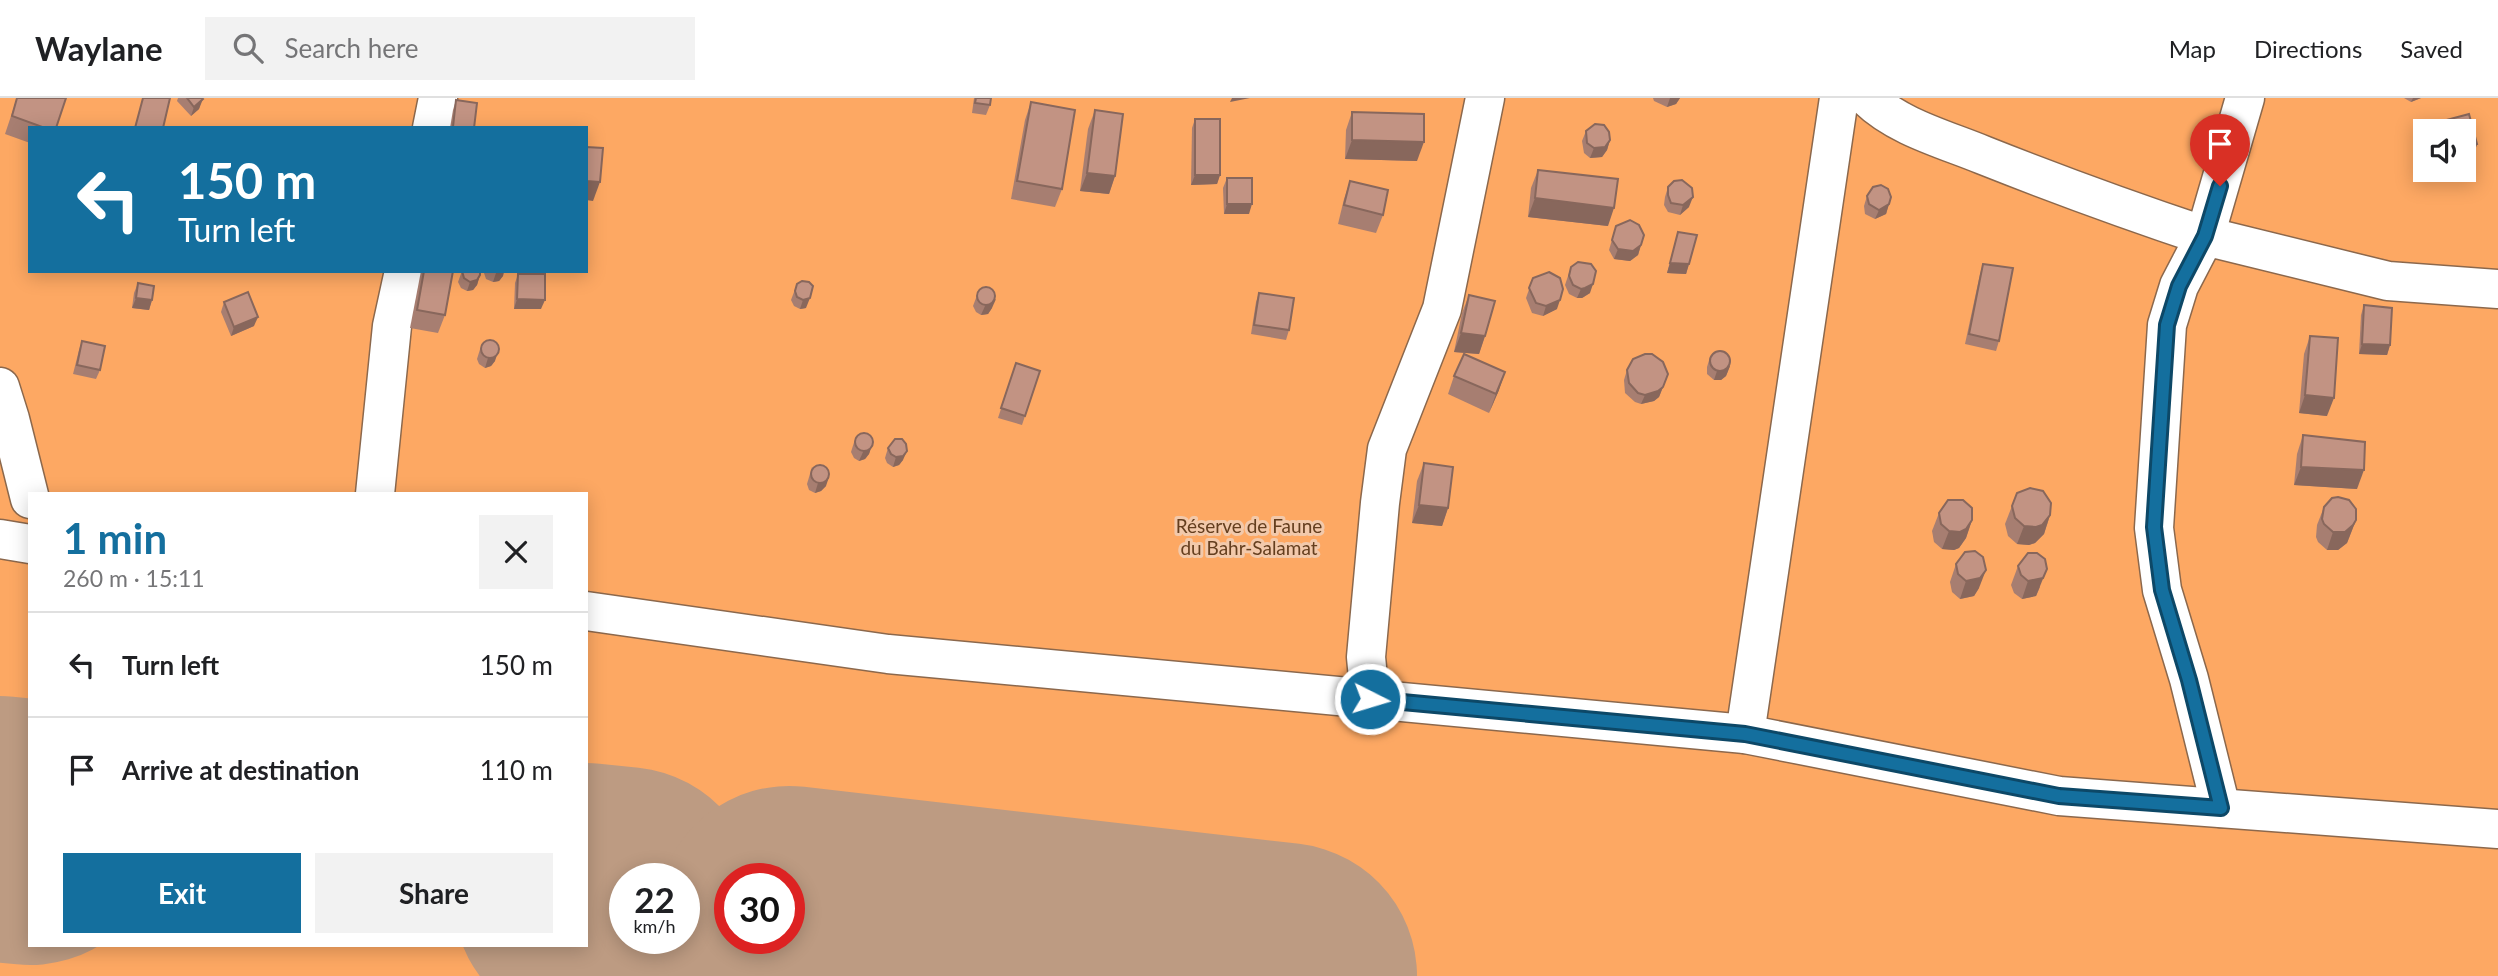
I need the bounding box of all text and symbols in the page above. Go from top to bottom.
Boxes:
search box [205,17,695,80]
text: Waylane [35,28,163,68]
icon: search [229,29,267,67]
text: Search here [285,32,419,64]
text: Map [2169,34,2216,63]
text: Directions [2254,34,2362,63]
text: Saved [2400,34,2463,63]
pin [2190,114,2250,186]
map controls [2413,119,2476,182]
button: sound [2413,119,2476,182]
icon: arrive [2201,125,2239,163]
text: 150 m [178,151,316,209]
icon: left [63,154,154,245]
text: Turn left [178,210,295,249]
text: 1 min [63,513,167,563]
park label: Réserve de Faune du Bahr-Salamat [1176,514,1322,559]
button: close [479,515,553,589]
text: 260 m · 15:11 [63,564,205,592]
icon: left [63,646,101,684]
text: Turn left [122,649,219,681]
text: 150 m [480,649,553,681]
position arrow [1333,662,1407,736]
icon: arrive [63,751,101,789]
text: Arrive at destination [122,754,359,786]
text: 110 m [480,754,553,786]
button: Exit [63,853,301,933]
button: Share [315,853,553,933]
speed limit sign: 30 [714,863,805,954]
text: 22 [634,878,675,920]
text: km/h [633,915,676,937]

